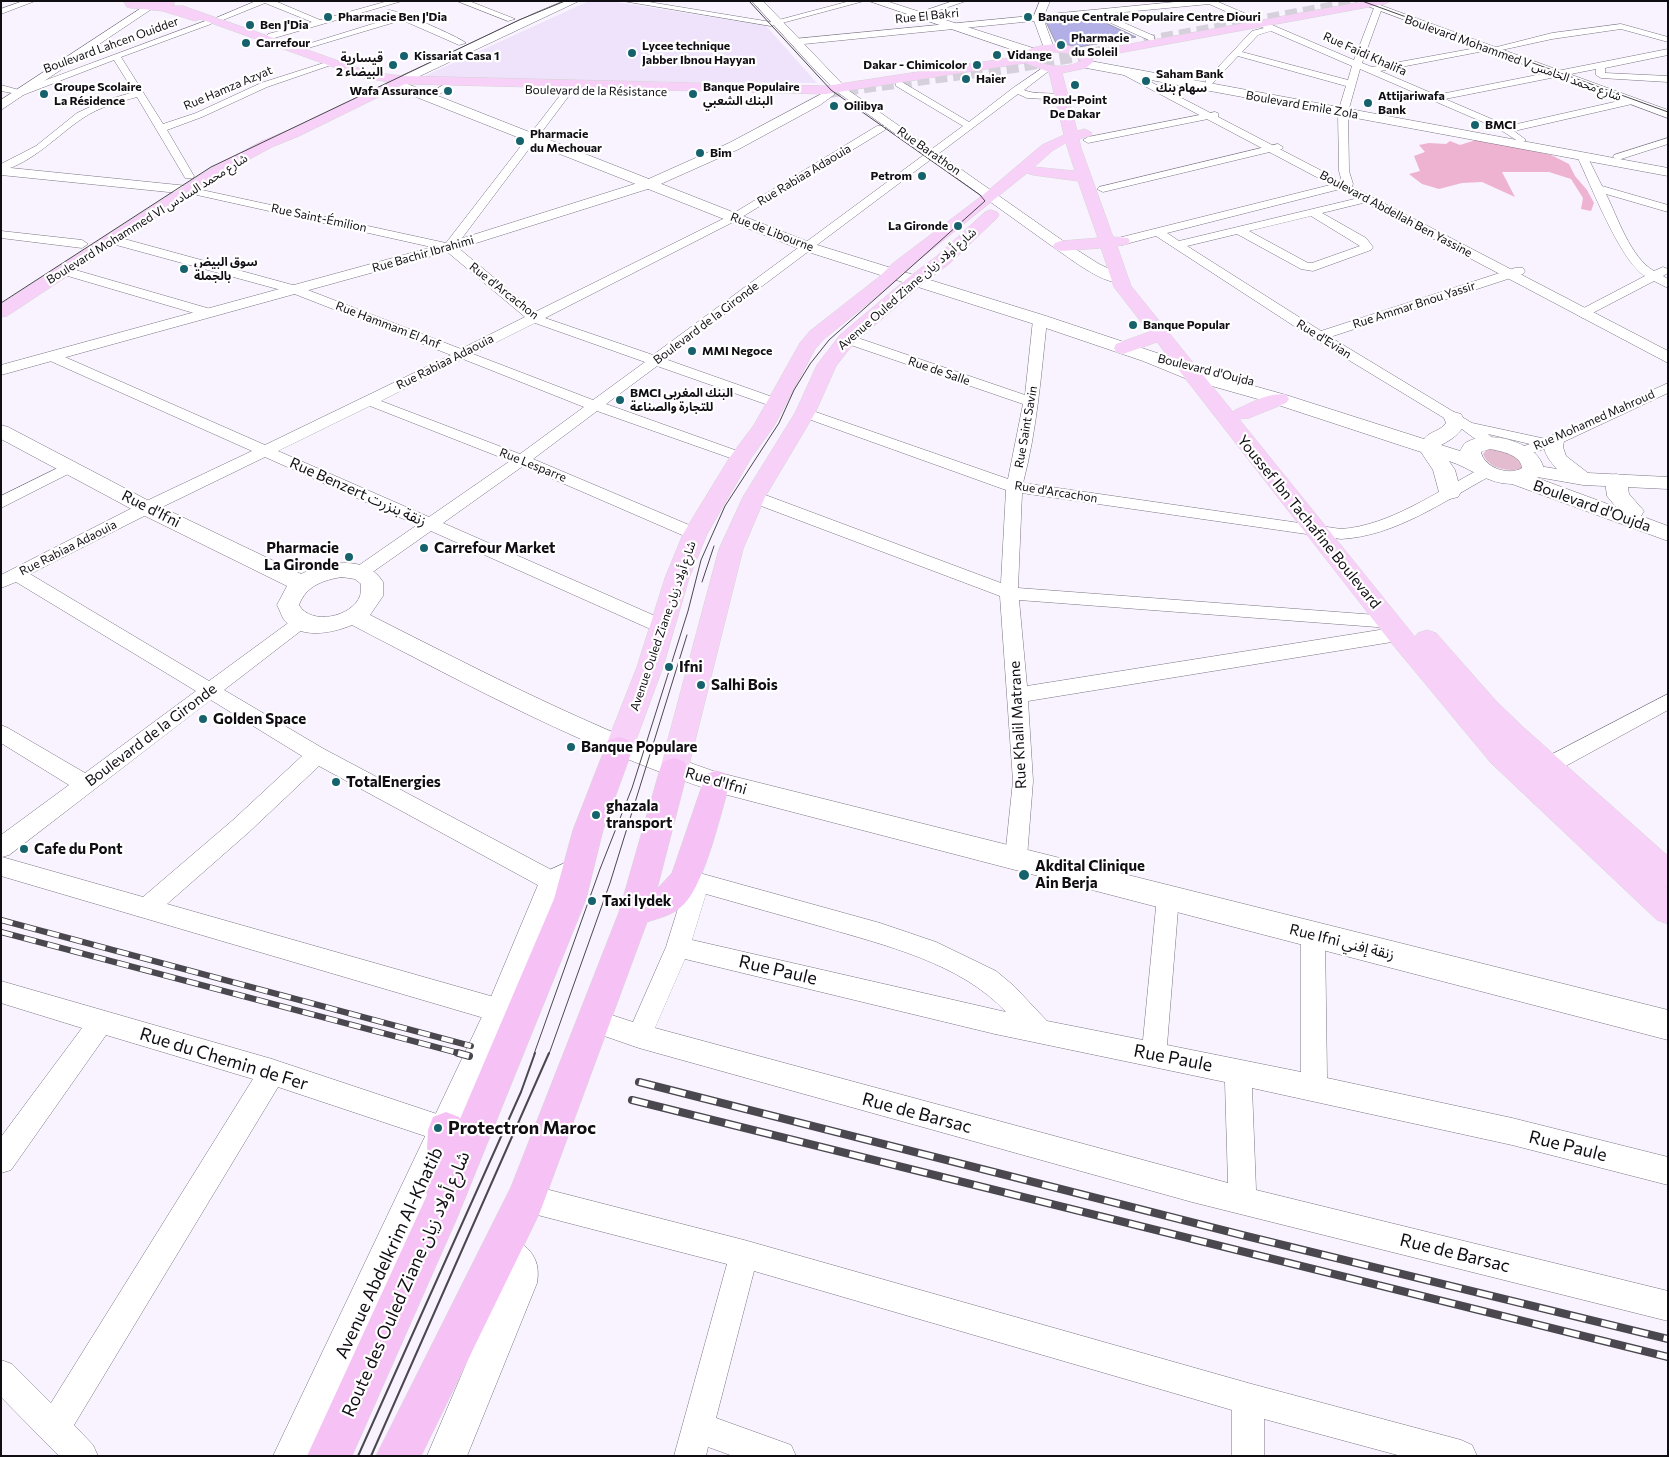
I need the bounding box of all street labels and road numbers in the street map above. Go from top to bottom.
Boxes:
street label: Rue El Bakri [894,5,960,27]
street label: Boulevard Mohammed V شارع محمد الخامس [1403,12,1623,104]
street label: Boulevard Lahcen Ouidder [41,14,181,76]
street label: Rue Faidi Khalifa [1321,29,1409,79]
street label: Rue Hamza Azyat [181,63,275,113]
street label: Boulevard de la Résistance [525,83,667,99]
street label: Boulevard Emile Zola [1245,88,1359,122]
street label: Rue Barathon [895,124,963,178]
street label: Rue Rabiaa Adaouia [754,141,854,209]
street label: Boulevard Mohammed VI شارع محمد السادس [44,151,250,287]
street label: Boulevard Abdellah Ben Yassine [1317,168,1475,260]
street label: Rue Saint-Émilion [270,201,368,235]
street label: Rue de Libourne [728,210,816,254]
street label: Avenue Ouled Ziane شارع أولاد زيان [835,225,979,353]
street label: Rue Bachir Ibrahimi [370,233,476,275]
street label: Rue d'Arcachon [467,259,541,323]
street label: Rue Ammar Bnou Yassir [1351,278,1477,332]
street label: Boulevard de la Gironde [651,279,761,367]
street label: Rue Hammam El Anf [334,298,442,352]
street label: Rue d'Evian [1294,316,1354,362]
street label: Rue Rabiaa Adaouia [394,331,496,393]
street label: Boulevard d'Oujda [1156,351,1256,389]
street label: Rue de Salle [906,354,972,388]
street label: Rue Saint Savin [1012,385,1040,469]
street label: Rue Mohamed Mahroud [1531,387,1657,453]
street label: Youssef Ibn Tachafine Boulevard [1233,432,1385,612]
street label: Rue Lesparre [497,445,569,485]
street label: Rue Benzert زنقة بنزرت [287,454,429,530]
street label: Boulevard d'Oujda [1531,476,1653,536]
street label: Rue d'Arcachon [1013,478,1099,506]
street label: Rue d'Ifni [119,487,183,531]
street label: Rue Rabiaa Adaouia [17,517,119,579]
street label: Avenue Ouled Ziane شارع أولاد زيان [627,539,699,713]
street label: Rue Khalil Matrane [1006,660,1030,790]
street label: Boulevard de la Gironde [82,680,220,790]
street label: Rue d'Ifni [683,764,749,798]
street label: Rue Ifni زنقة إفني [1288,920,1396,964]
street label: Rue Paule [737,951,819,989]
street label: Rue du Chemin de Fer [137,1023,311,1095]
street label: Rue Paule [1132,1040,1214,1076]
street label: Rue de Barsac [860,1088,974,1138]
street label: Rue Paule [1527,1126,1609,1166]
street label: Avenue Abdelkrim Al-Khatib [330,1144,448,1362]
street label: Route des Ouled Ziane شارع أولاد زيان [337,1148,475,1420]
street label: Rue de Barsac [1398,1229,1512,1277]

